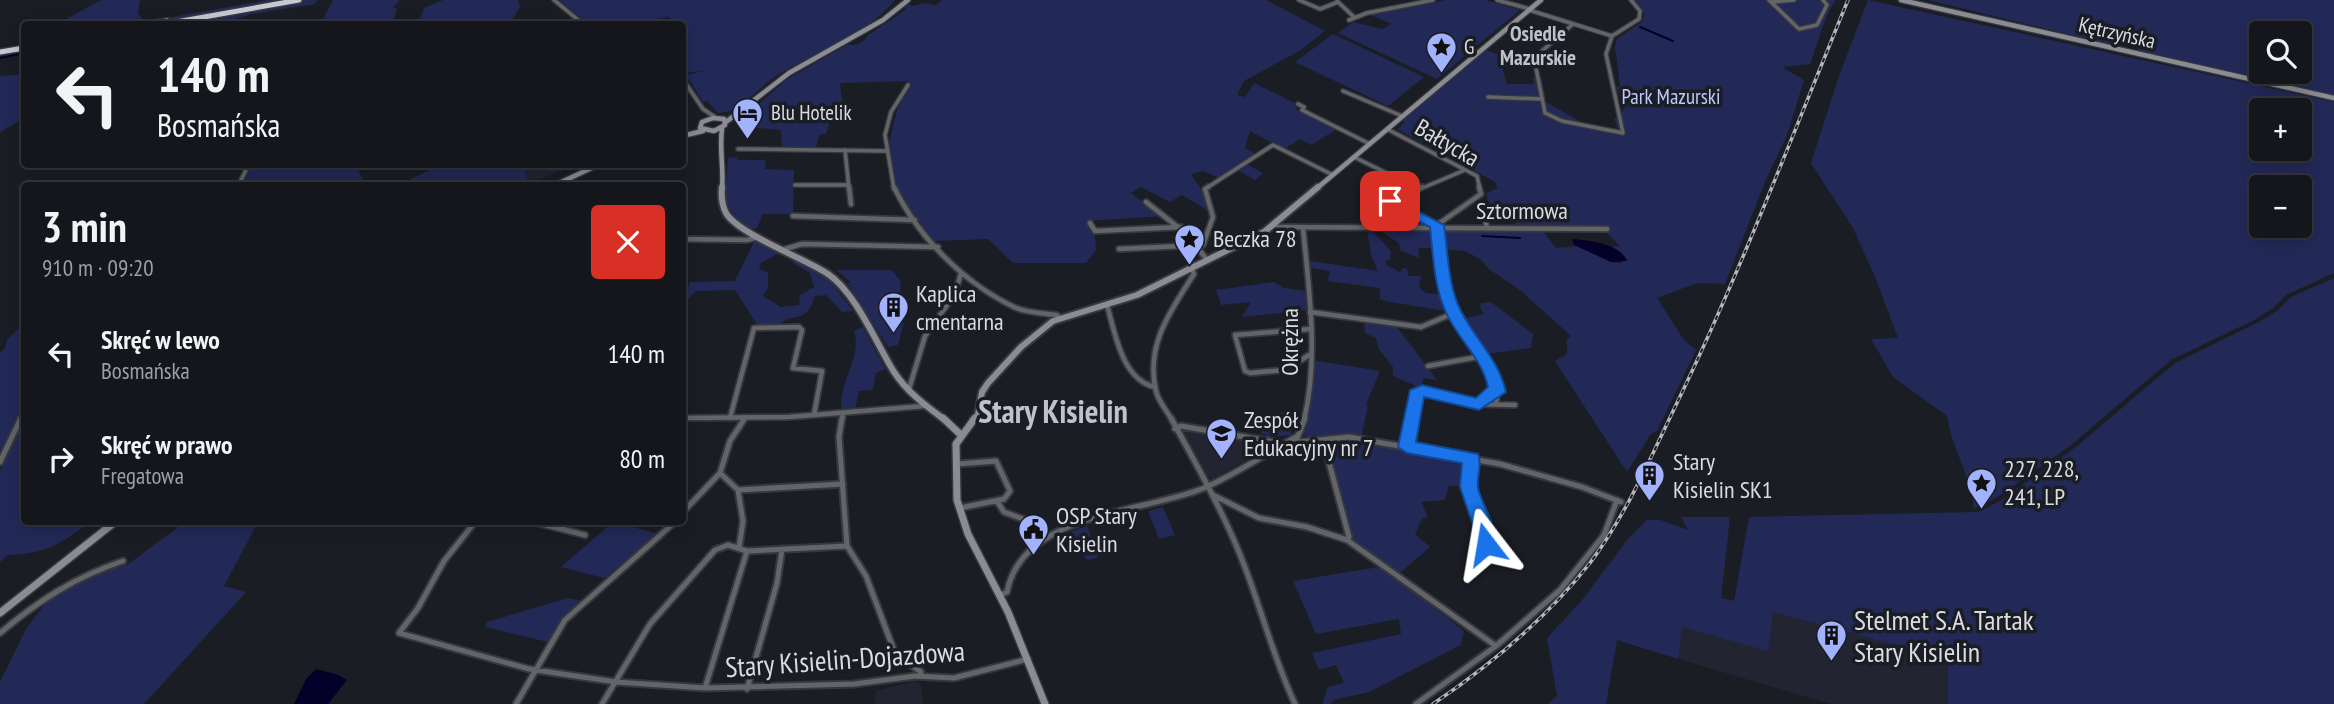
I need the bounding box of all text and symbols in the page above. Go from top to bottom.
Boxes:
street label: Kętrzyńska [2076,11,2158,54]
district label: Osiedle Mazurskie [1500,20,1576,71]
map controls [2249,21,2312,238]
button: search [2249,21,2312,84]
place icon: G [1424,30,1458,74]
place label: G [1464,33,1474,60]
text: 140 m [157,42,270,106]
icon: left [42,49,133,140]
park label: Park Mazurski [1621,83,1721,110]
hotel icon: Blu Hotelik [731,96,765,140]
button: + [2249,98,2312,161]
place label: Blu Hotelik [771,99,852,126]
text: Bosmańska [157,104,280,146]
street label: Bałtycka [1409,112,1485,173]
pin [1360,171,1420,231]
button: − [2249,175,2312,238]
icon: arrive [1371,182,1409,220]
street label: Sztormowa [1476,195,1568,226]
text: 3 min [42,199,127,254]
button: close [591,205,665,279]
place icon: Beczka 78 [1173,222,1207,266]
place label: Beczka 78 [1213,223,1297,254]
text: 910 m · 09:20 [42,253,154,282]
place label: Kaplica cmentarna [916,278,1004,337]
building icon: Kaplica cmentarna [876,291,910,335]
street label: Okrężna [1274,308,1305,376]
text: Skręć w lewo [101,323,220,356]
icon: left [42,335,80,373]
text: 140 m [607,337,665,370]
text: Bosmańska [101,356,190,385]
district label: Stary Kisielin [978,390,1128,432]
place label: Zespół Edukacyjny nr 7 [1244,404,1373,463]
school or university icon: Zespół Edukacyjny nr 7 [1204,417,1238,461]
text: Skręć w prawo [101,428,232,461]
icon: right [42,440,80,478]
text: 80 m [619,442,665,475]
place label: Stary Kisielin SK1 [1673,446,1773,505]
place label: 227, 228, 241, LP [2004,453,2079,512]
building icon: Stary Kisielin SK1 [1633,459,1667,503]
text: Fregatowa [101,461,184,490]
place icon: 227, 228, 241, LP [1964,466,1998,510]
place label: OSP Stary Kisielin [1056,500,1137,559]
position arrow [1449,507,1523,581]
public building icon: OSP Stary Kisielin [1016,513,1050,557]
place label: Stelmet S.A. Tartak Stary Kisielin [1854,601,2034,670]
building icon: Stelmet S.A. Tartak Stary Kisielin [1814,619,1848,663]
street label: Stary Kisielin-Dojazdowa [724,632,966,685]

